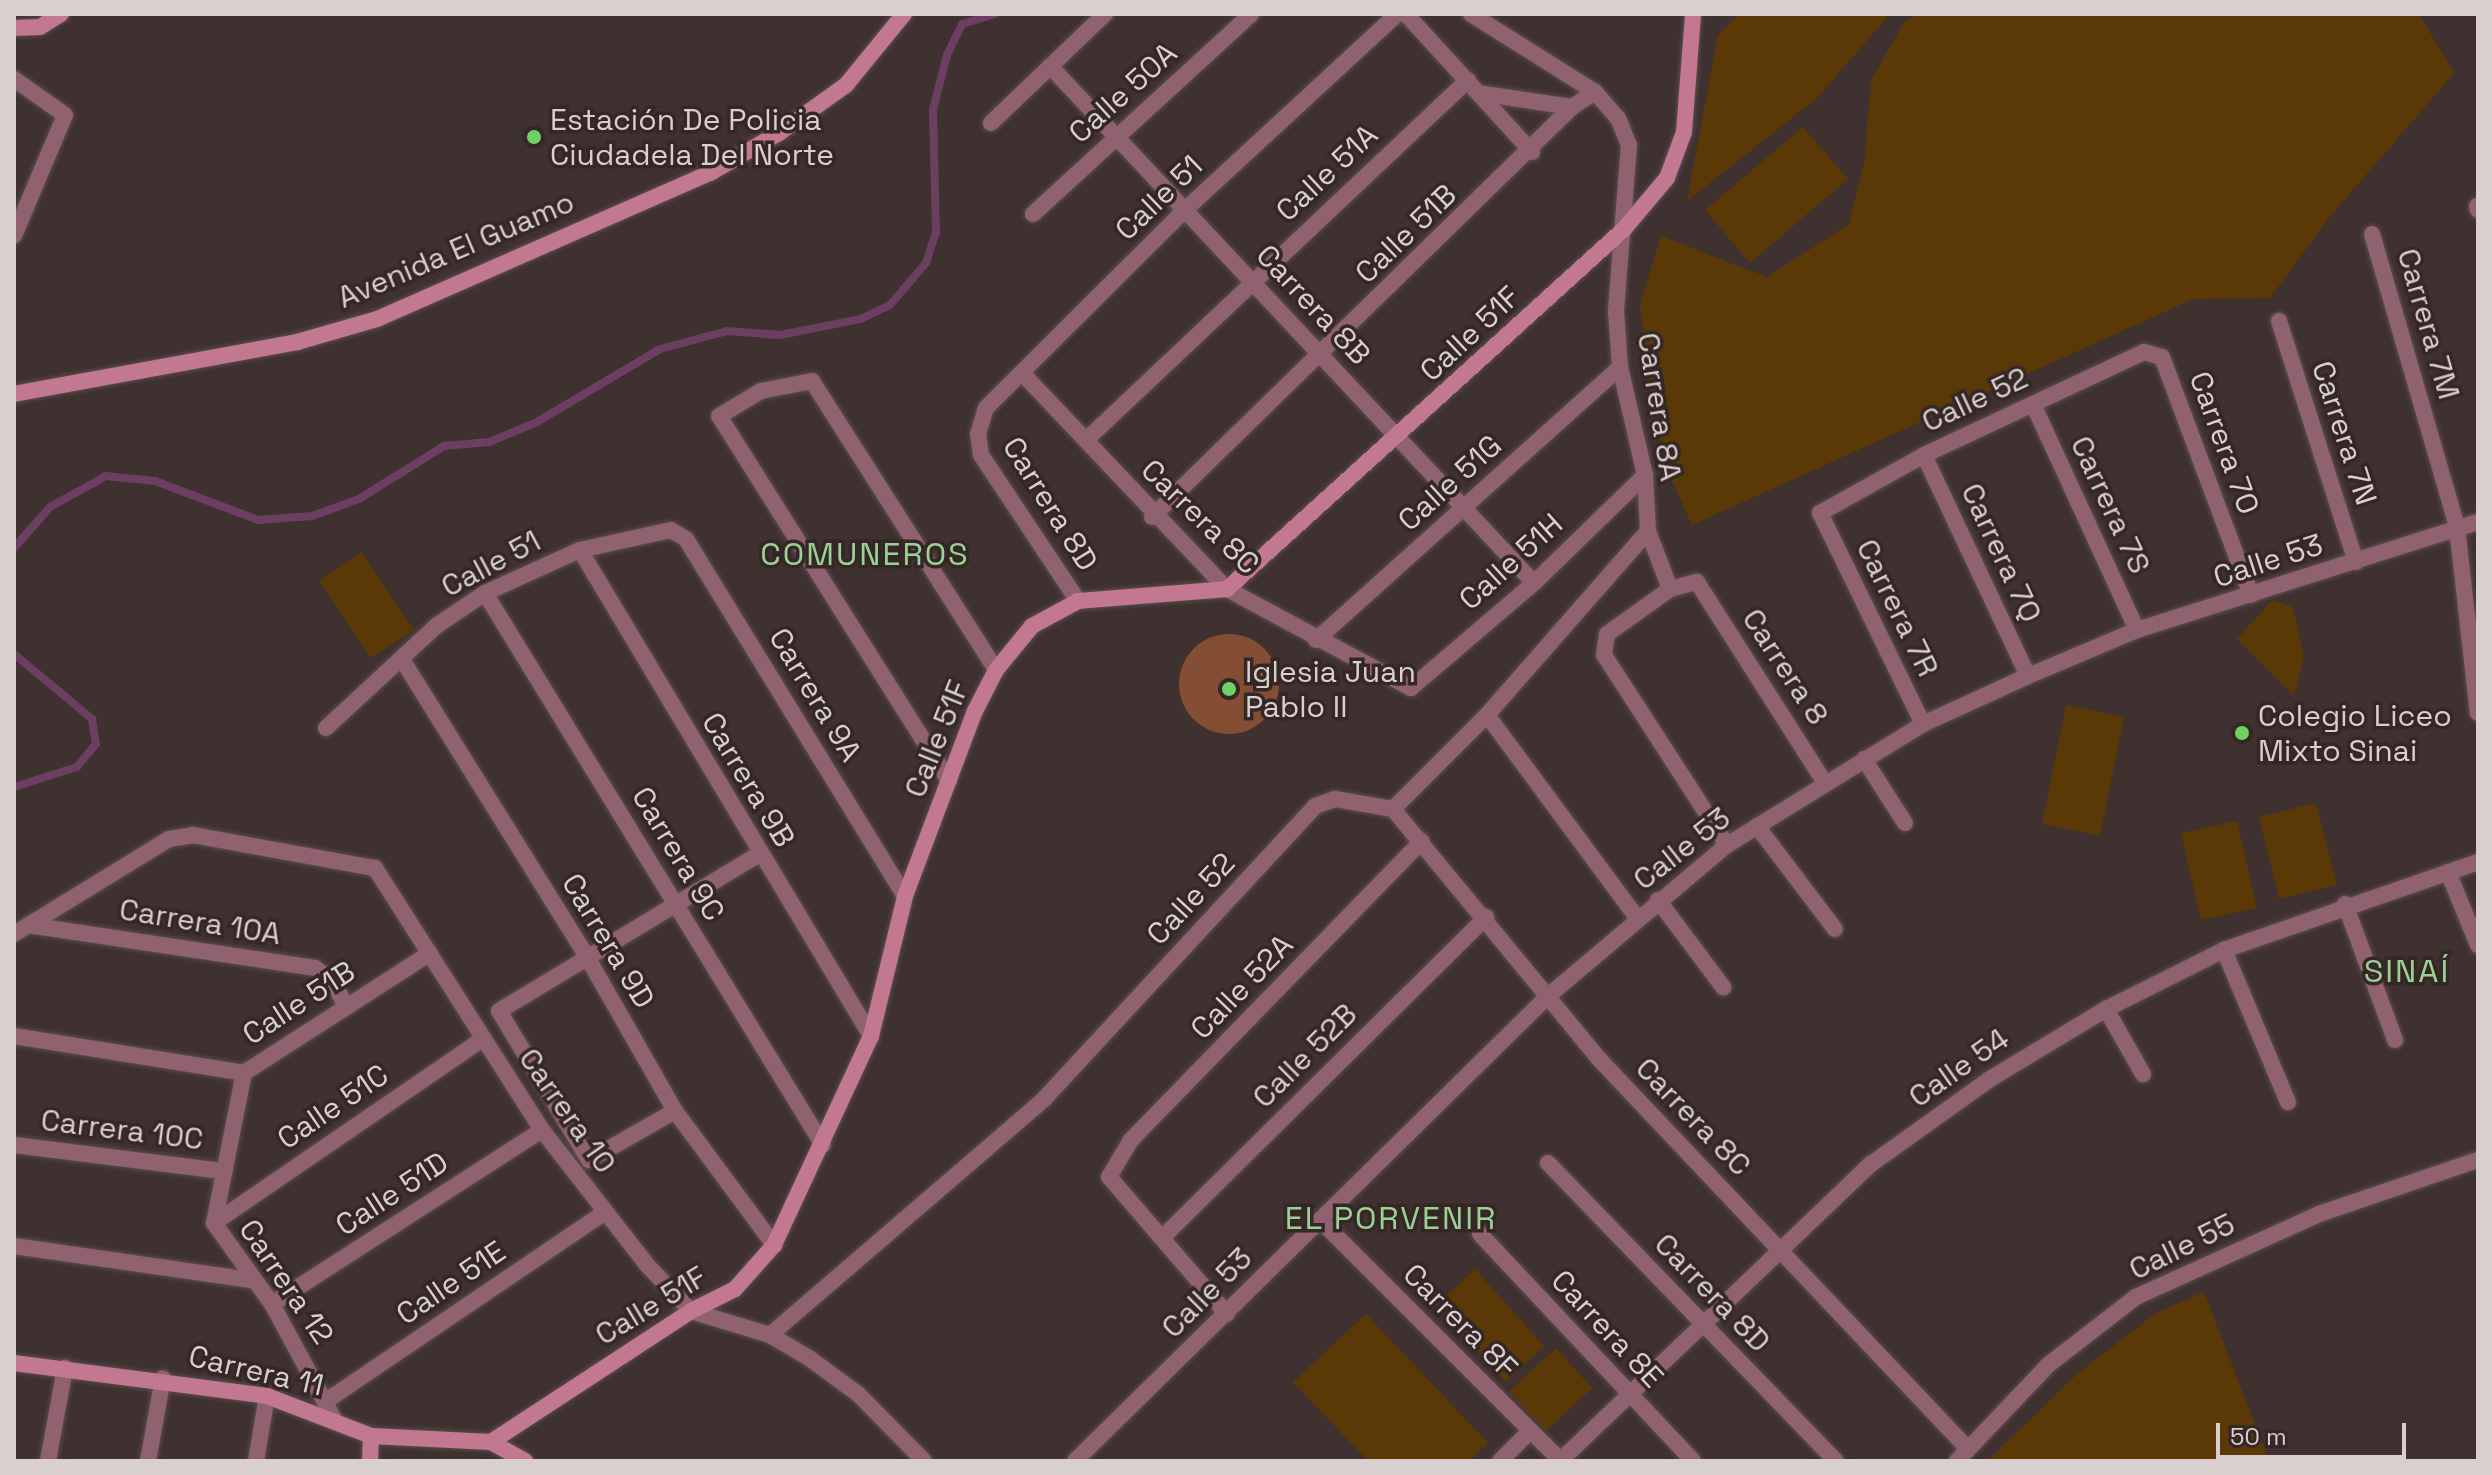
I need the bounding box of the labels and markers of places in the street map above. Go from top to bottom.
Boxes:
place label: Estación De Policia Ciudadela Del Norte [550,102,834,172]
marker: Estación De Policia Ciudadela Del Norte [525,128,543,146]
place label: Iglesia Juan Pablo II [1245,654,1416,724]
marker: Iglesia Juan Pablo II [1220,680,1238,698]
place label: Colegio Liceo Mixto Sinai [2258,698,2452,768]
marker: Colegio Liceo Mixto Sinai [2233,724,2251,742]

